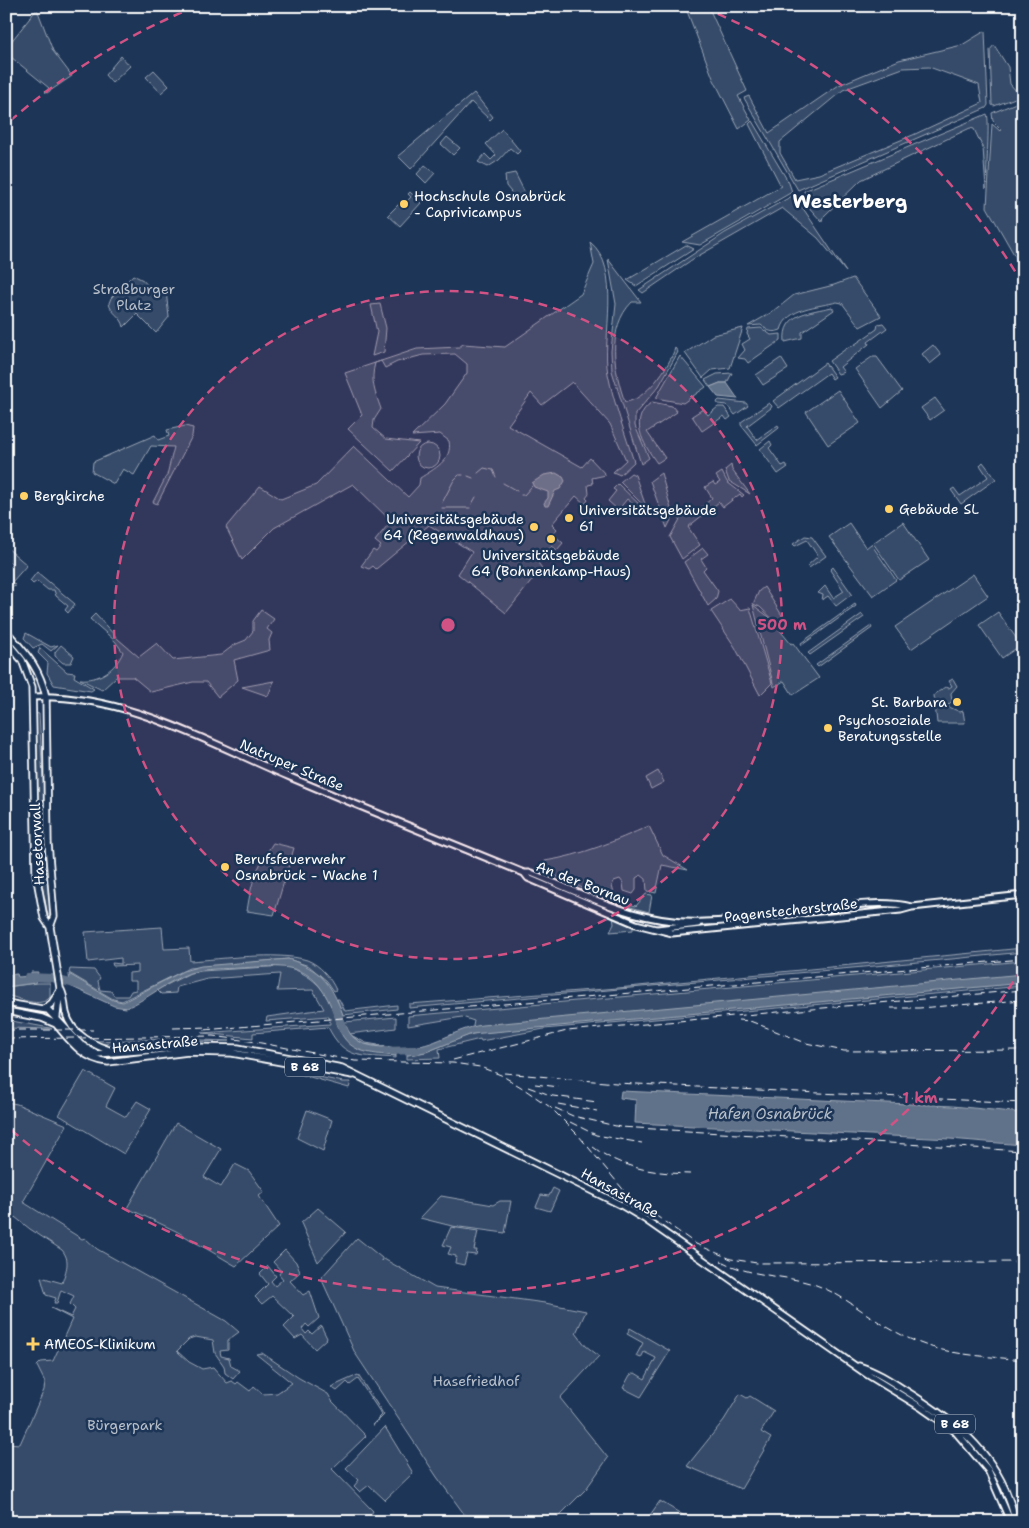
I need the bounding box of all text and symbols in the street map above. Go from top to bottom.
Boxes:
place label: Hochschule Osnabrück - Caprivicampus [414,187,566,221]
district label: Westerberg [793,189,907,214]
marker: Hochschule Osnabrück - Caprivicampus [398,198,410,210]
park label: Straßburger Platz [93,280,176,314]
place label: Bergkirche [34,487,105,505]
marker: Bergkirche [18,490,30,502]
place label: Gebäude SL [899,500,979,518]
place label: Universitätsgebäude 61 [579,501,717,535]
marker: Gebäude SL [883,503,895,515]
place label: Universitätsgebäude 64 (Regenwaldhaus) [383,510,524,544]
marker: Universitätsgebäude 61 [563,512,575,524]
marker: Universitätsgebäude 64 (Regenwaldhaus) [528,521,540,533]
marker: Universitätsgebäude 64 (Bohnenkamp-Haus) [545,533,557,545]
place label: Universitätsgebäude 64 (Bohnenkamp-Haus) [471,546,631,580]
text: 500 m [757,615,807,635]
centre of rings [439,616,457,634]
place label: St. Barbara [871,693,947,711]
marker: St. Barbara [951,696,963,708]
place label: Psychosoziale Beratungsstelle [838,711,942,745]
marker: Psychosoziale Beratungsstelle [822,722,834,734]
street label: Natruper Straße [237,735,347,795]
street label: Hasetorwall [26,801,48,886]
place label: Berufsfeuerwehr Osnabrück - Wache 1 [235,850,378,884]
street label: An der Bornau [534,857,632,909]
marker: Berufsfeuerwehr Osnabrück - Wache 1 [219,861,231,873]
street label: Pagenstecherstraße [723,894,859,926]
street label: Hansastraße [111,1031,199,1057]
road number: B 68 [285,1058,325,1076]
text: 1 km [902,1088,938,1108]
water label: Hafen Osnabrück [708,1104,833,1124]
street label: Hansastraße [578,1164,662,1222]
place label: AMEOS-Klinikum [44,1335,156,1353]
marker: AMEOS-Klinikum [26,1337,40,1351]
park label: Hasefriedhof [433,1372,520,1390]
road number: B 68 [935,1415,975,1434]
park label: Bürgerpark [87,1416,163,1434]

